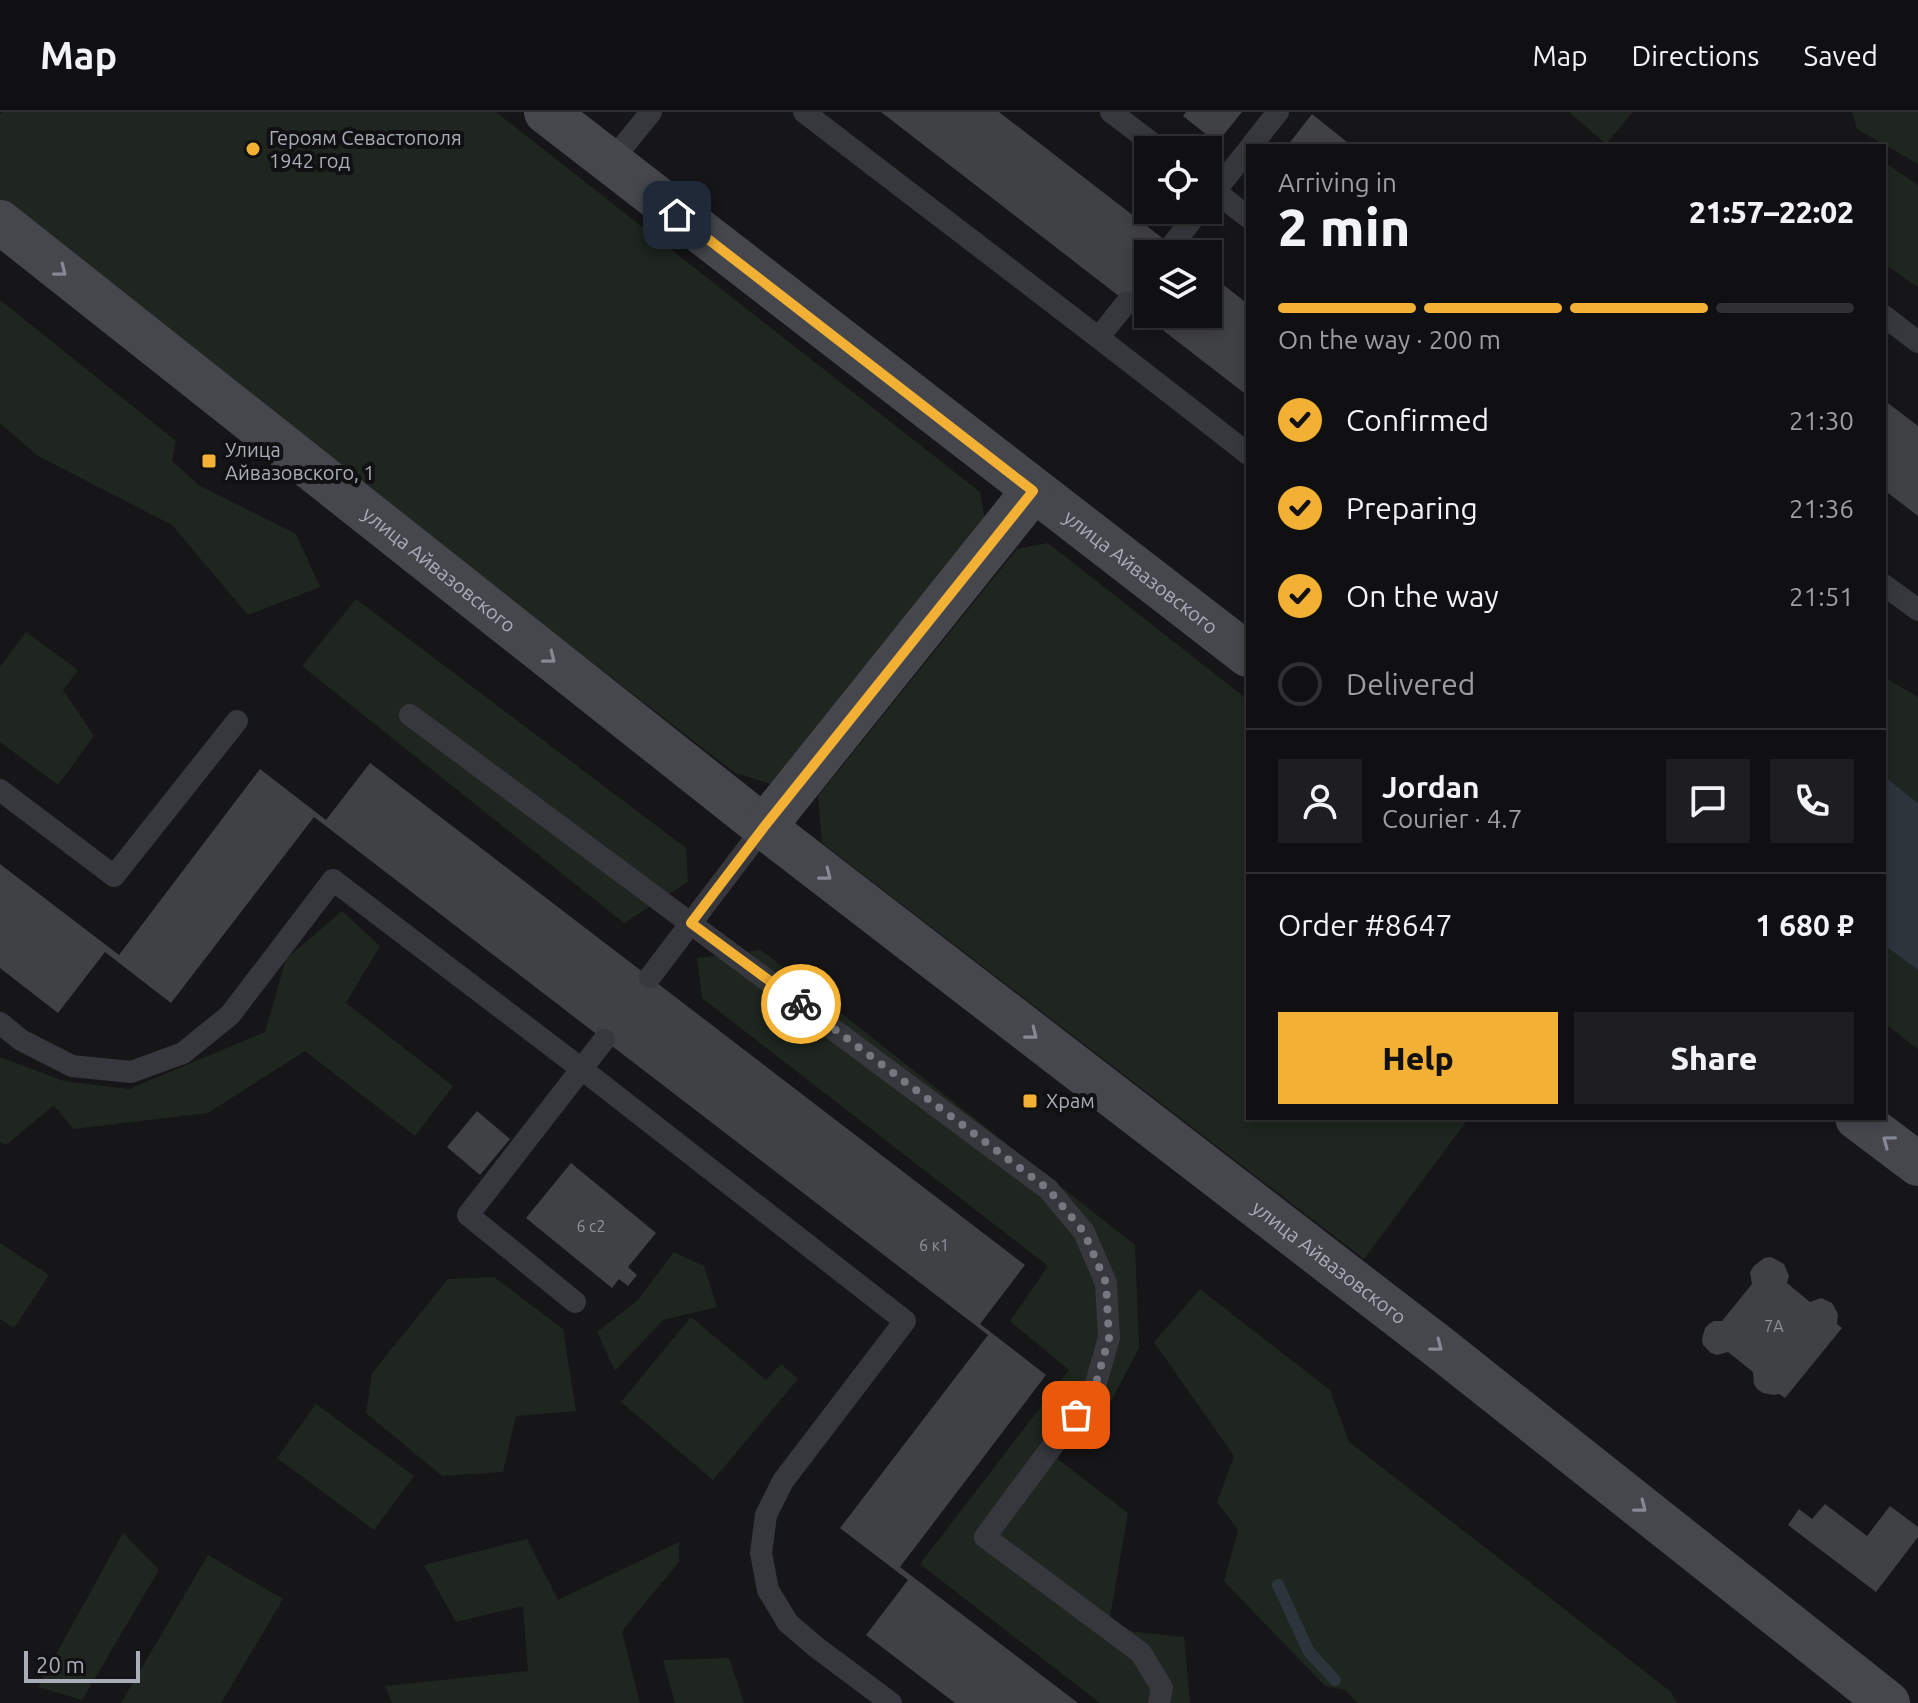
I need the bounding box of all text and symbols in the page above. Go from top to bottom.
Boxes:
text: Map [40,34,117,76]
text: Map [1532,40,1588,71]
text: Directions [1632,40,1759,71]
text: Saved [1803,40,1878,71]
place label: Героям Севастополя 1942 год [269,126,462,172]
map controls [1134,136,1222,328]
button: locate [1134,136,1222,224]
marker: Героям Севастополя 1942 год [244,140,262,158]
text: Arriving in [1278,168,1397,197]
pin [643,181,711,249]
icon: home [655,193,699,237]
text: 21:57–22:02 [1689,195,1854,229]
text: 2 min [1278,198,1410,256]
button: layers [1134,240,1222,328]
one-way arrow [52,261,67,275]
text: On the way · 200 m [1278,325,1501,354]
icon: check [1278,398,1322,442]
text: Confirmed [1346,403,1489,437]
text: 21:30 [1789,406,1854,435]
place label: Улица Айвазовского, 1 [225,438,375,484]
marker: Улица Айвазовского, 1 [200,452,218,470]
icon: check [1278,486,1322,530]
text: Preparing [1346,491,1478,525]
text: 21:36 [1789,494,1854,523]
street label: улица Айвазовского [358,502,520,637]
street label: улица Айвазовского [1060,505,1223,638]
icon: check [1278,574,1322,618]
text: On the way [1346,579,1499,613]
text: 21:51 [1789,582,1854,611]
one-way arrow [541,648,555,663]
text: Delivered [1346,667,1475,701]
button: person [1278,759,1362,843]
button: chat [1666,759,1750,843]
button: phone [1770,759,1854,843]
text: Jordan [1382,770,1480,804]
text: Courier · 4.7 [1382,804,1522,833]
one-way arrow [817,865,832,879]
text: Order #8647 [1278,908,1452,942]
text: 1 680 ₽ [1755,908,1854,942]
courier [761,964,841,1044]
icon: bike [779,982,823,1026]
button: Help [1278,1012,1558,1104]
button: Share [1574,1012,1854,1104]
one-way arrow [1023,1024,1037,1038]
place label: Храм [1046,1089,1095,1112]
marker: Храм [1021,1092,1039,1110]
one-way arrow [1882,1136,1896,1150]
street label: улица Айвазовского [1248,1195,1411,1329]
house number: 6 с2 [576,1217,606,1235]
house number: 6 к1 [919,1236,949,1254]
house number: 7А [1764,1317,1784,1335]
one-way arrow [1428,1336,1442,1351]
pin [1042,1381,1110,1449]
icon: bag [1054,1393,1098,1437]
one-way arrow [1632,1498,1647,1512]
scale bar [24,1647,140,1683]
text: 20 m [36,1652,85,1677]

